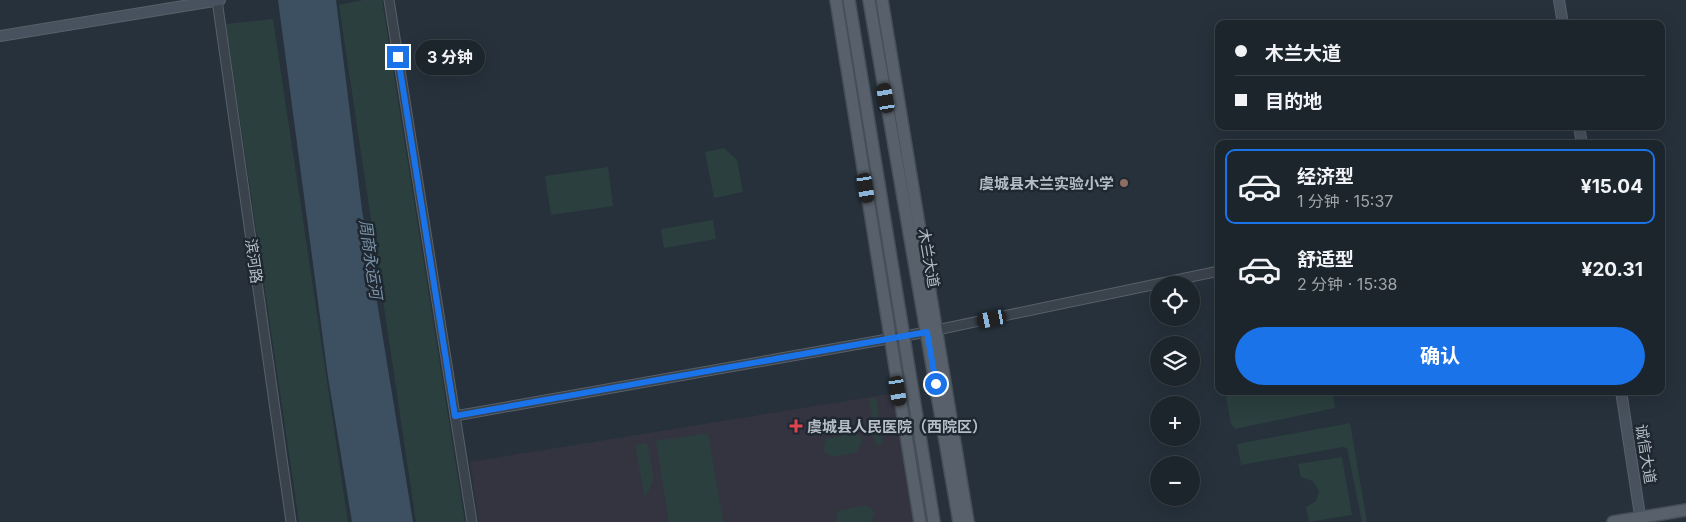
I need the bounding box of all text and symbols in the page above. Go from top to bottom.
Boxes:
callout: 3 分钟 [416,40,486,74]
text: 木兰大道 [1265,42,1341,65]
route end [387,46,409,68]
text: 3 分钟 [427,47,473,67]
car [876,82,895,114]
text: 目的地 [1265,90,1322,113]
icon: car [1237,164,1282,209]
text: 经济型 [1297,165,1354,188]
car [856,172,875,204]
place label: 虞城县木兰实验小学 [979,174,1114,193]
text: ¥15.04 [1581,175,1643,198]
marker: 虞城县木兰实验小学 [1118,177,1130,189]
text: 1 分钟 · 15:37 [1297,191,1393,211]
water label: 周商永运河 [356,218,387,303]
street label: 木兰大道 [914,227,944,289]
street label: 滨河路 [241,237,267,285]
icon: car [1237,247,1282,292]
text: 舒适型 [1297,248,1354,271]
text: ¥20.31 [1582,258,1643,281]
text: 2 分钟 · 15:38 [1297,274,1398,294]
map controls [1150,276,1200,506]
button: locate [1150,276,1200,326]
car [975,309,1008,329]
button: 确认 [1235,327,1645,385]
button: layers [1150,336,1200,386]
route start [925,373,947,395]
car [888,375,907,407]
button: + [1150,396,1200,446]
place label: 虞城县人民医院（西院区） [807,417,987,436]
marker: 虞城县人民医院（西院区） [789,419,803,433]
street label: 诚信大道 [1632,423,1660,485]
button: − [1150,456,1200,506]

